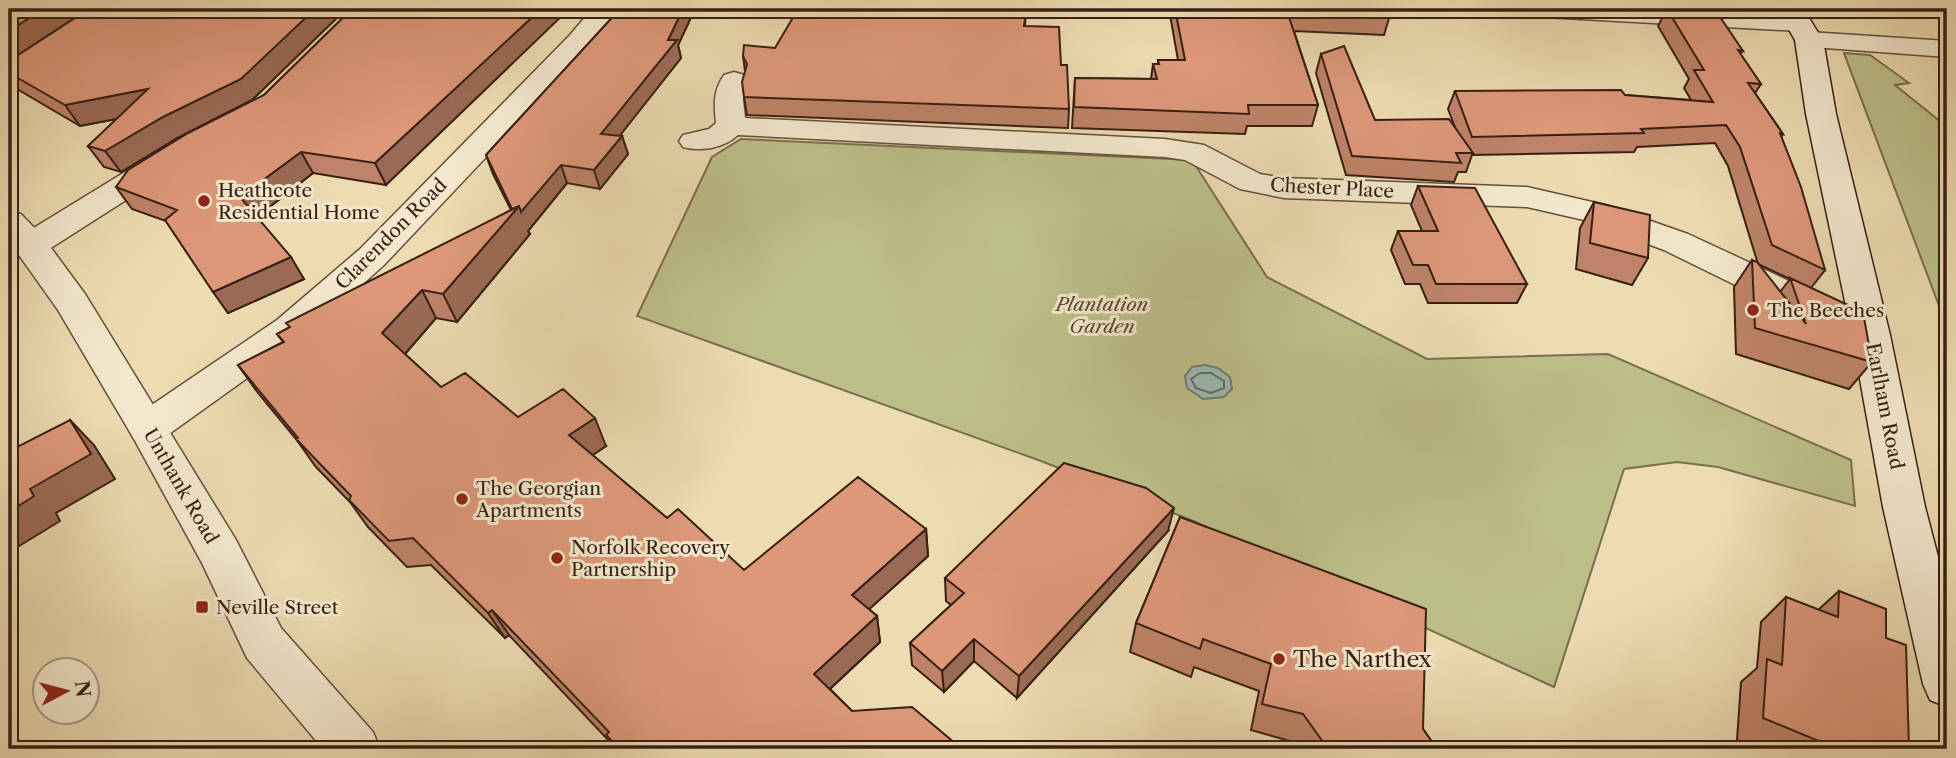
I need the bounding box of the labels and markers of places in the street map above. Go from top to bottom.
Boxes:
place label: Heathcote Residential Home [218,179,380,224]
marker: Heathcote Residential Home [196,193,212,209]
place label: The Beeches [1767,299,1884,322]
marker: The Beeches [1745,302,1761,318]
place label: The Georgian Apartments [475,477,601,522]
marker: The Georgian Apartments [454,491,470,507]
place label: Norfolk Recovery Partnership [571,536,730,581]
marker: Norfolk Recovery Partnership [549,550,565,566]
place label: Neville Street [216,596,339,619]
marker: Neville Street [194,599,210,615]
place label: The Narthex [1293,645,1432,673]
marker: The Narthex [1271,651,1287,667]

